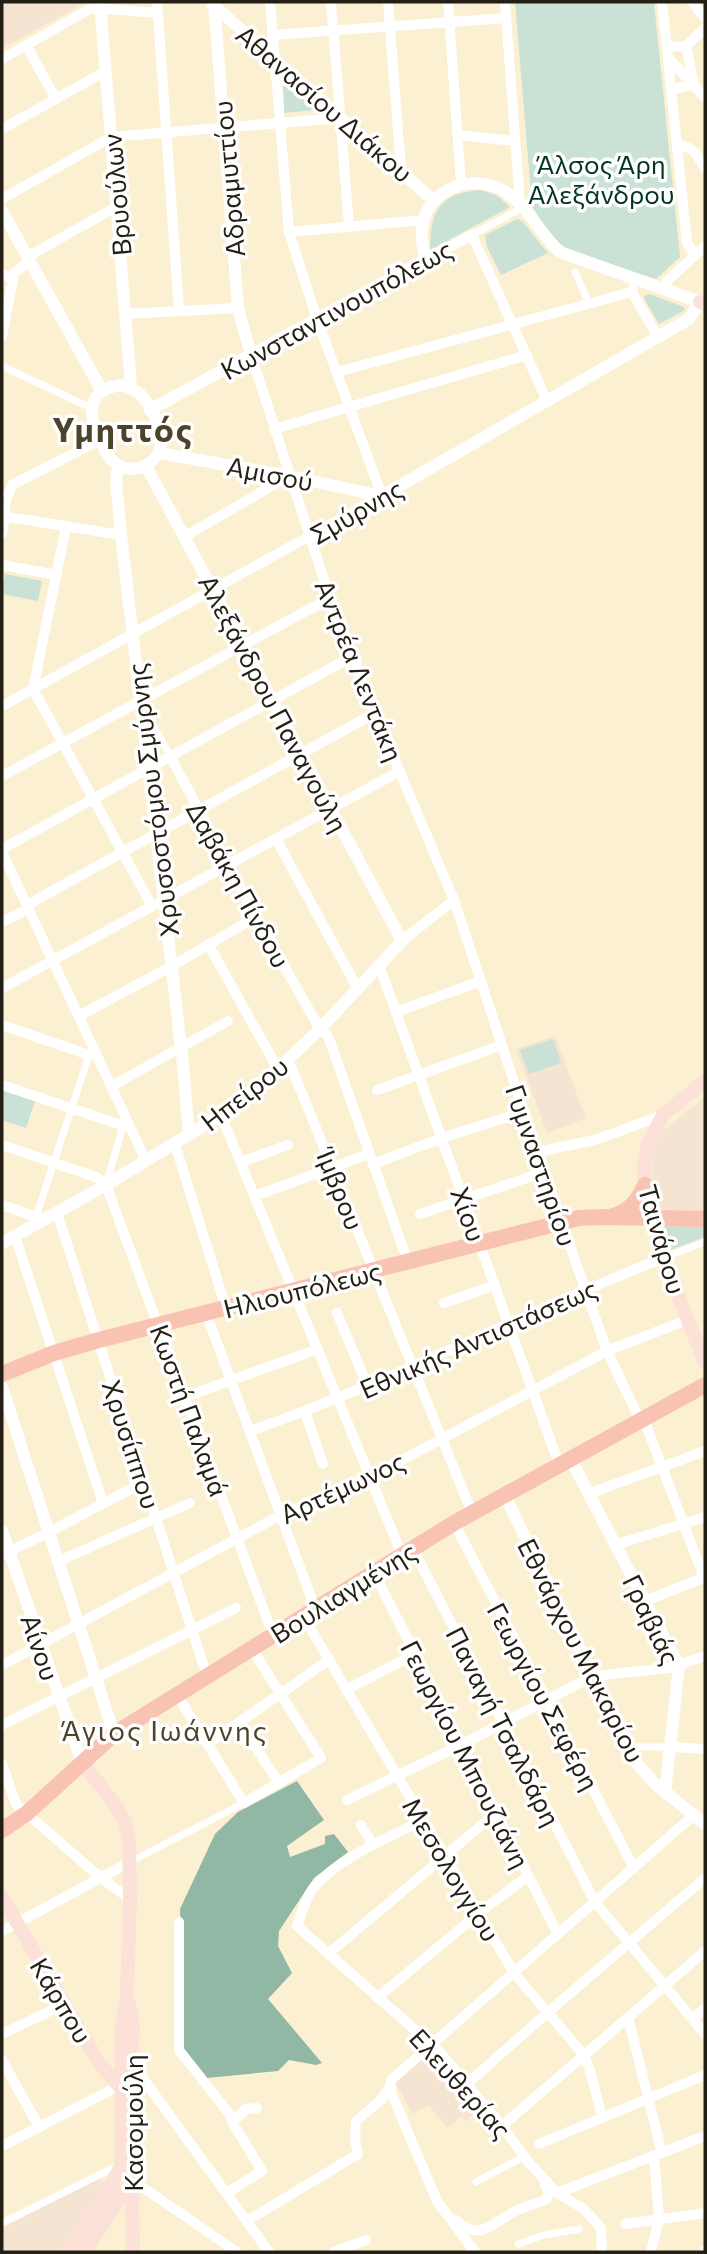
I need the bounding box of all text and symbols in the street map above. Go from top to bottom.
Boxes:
street label: Αθανασίου Διάκου [231,18,419,188]
street label: Αδραμυττίου [206,100,250,258]
street label: Βρυούλων [95,133,137,257]
park label: Άλσος Άρη Αλεξάνδρου [528,148,674,209]
street label: Κωνσταντινουπόλεως [215,233,457,385]
district label: Υμηττός [52,408,194,449]
street label: Αμισού [224,449,316,497]
street label: Σμύρνης [304,472,408,550]
street label: Αλεξάνδρου Παναγούλη [193,569,355,837]
street label: Αντρέα Λεντάκη [309,575,411,765]
street label: Χρυσοστόμου Σμύρνης [120,661,184,939]
street label: Δαβάκη Πίνδου [181,796,297,972]
street label: Ηπείρου [194,1049,294,1137]
street label: Γυμναστηρίου [500,1080,584,1250]
street label: Ίμβρου [310,1141,371,1234]
street label: Ταινάρου [633,1181,693,1297]
street label: Χίου [445,1183,493,1245]
street label: Ηλιουπόλεως [220,1254,384,1324]
street label: Εθνικής Αντιστάσεως [355,1272,601,1404]
street label: Κωστή Παλαμά [145,1320,235,1500]
street label: Χρυσίππου [97,1376,167,1512]
street label: Αρτέμωνος [275,1445,409,1529]
street label: Εθνάρχου Μακαρίου [512,1533,652,1767]
street label: Βουλιαγμένης [265,1535,421,1649]
street label: Γραβιάς [617,1569,687,1669]
street label: Γεωργίου Σεφέρη [482,1597,606,1795]
street label: Αίνου [15,1610,67,1684]
street label: Παναγή Τσαλδάρη [440,1621,568,1831]
street label: Γεωργίου Μπουζιάνη [395,1635,537,1873]
district label: Άγιος Ιωάννης [60,1713,269,1747]
street label: Μεσολογγίου [397,1792,507,1946]
street label: Κάρπου [25,1952,99,2048]
street label: Ελευθερίας [404,2022,518,2144]
street label: Κασομούλη [117,2054,148,2192]

